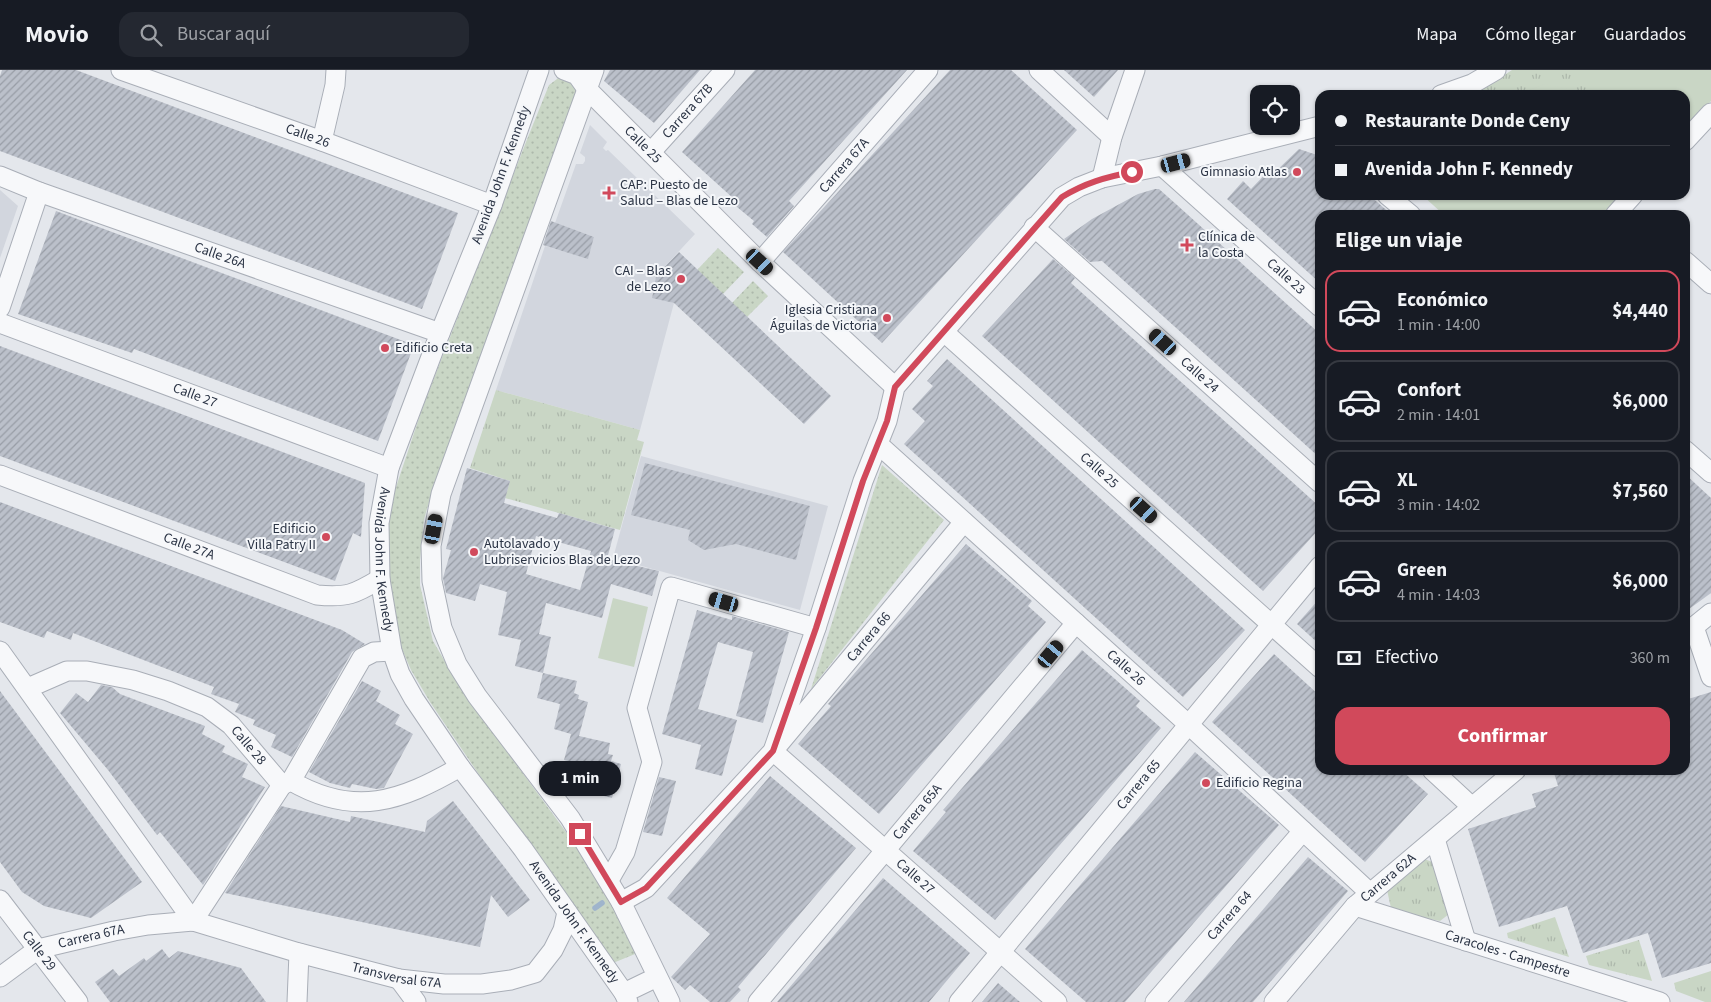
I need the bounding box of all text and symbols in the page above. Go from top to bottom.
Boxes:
search box [119,12,469,57]
text: Movio [25,17,89,52]
icon: search [137,21,165,49]
text: Buscar aquí [177,21,270,48]
text: Mapa [1416,22,1457,47]
text: Cómo llegar [1485,22,1576,47]
text: Guardados [1604,22,1686,47]
street label: Carrera 67B [658,79,718,143]
map controls [1250,85,1300,135]
button: locate [1250,85,1300,135]
street label: Avenida John F. Kennedy [467,103,535,247]
text: Restaurante Donde Ceny [1365,108,1570,135]
street label: Calle 26 [283,119,333,153]
street label: Calle 25 [619,121,666,168]
street label: Carrera 67A [815,133,874,198]
car [1159,152,1192,174]
text: Avenida John F. Kennedy [1365,156,1573,183]
route start [1121,161,1143,183]
place label: Gimnasio Atlas [1200,162,1287,182]
marker: Gimnasio Atlas [1291,166,1303,178]
place label: CAP: Puesto de Salud ‒ Blas de Lezo [620,175,738,211]
marker: CAP: Puesto de Salud ‒ Blas de Lezo [602,186,616,200]
text: Elige un viaje [1335,224,1463,256]
place label: Clínica de la Costa [1198,227,1255,263]
street label: Calle 26A [191,237,249,274]
marker: Clínica de la Costa [1180,238,1194,252]
car [743,246,776,278]
street label: Calle 23 [1262,254,1310,299]
place label: CAI ‒ Blas de Lezo [614,261,671,297]
marker: CAI ‒ Blas de Lezo [675,273,687,285]
text: Económico [1397,287,1488,314]
icon: car [1337,289,1382,334]
text: $4,440 [1612,298,1668,325]
place label: Iglesia Cristiana Águilas de Victoria [770,300,877,336]
marker: Iglesia Cristiana Águilas de Victoria [881,312,893,324]
text: 1 min · 14:00 [1397,314,1480,336]
car [1146,326,1179,358]
place label: Edificio Creta [395,338,472,358]
marker: Edificio Creta [379,342,391,354]
street label: Calle 24 [1176,352,1223,398]
text: Confort [1397,377,1461,404]
street label: Calle 27 [170,378,220,413]
icon: car [1337,379,1382,424]
text: $6,000 [1612,388,1668,415]
text: 2 min · 14:01 [1397,404,1480,426]
street label: Calle 25 [1075,448,1123,493]
text: XL [1397,467,1418,494]
icon: car [1337,469,1382,514]
text: $7,560 [1612,478,1668,505]
street label: Avenida John F. Kennedy [369,485,399,634]
car [1127,494,1160,526]
text: 3 min · 14:02 [1397,494,1480,516]
car [423,513,444,545]
place label: Edificio Villa Patry II [248,519,316,555]
street label: Calle 27A [160,528,218,565]
marker: Edificio Villa Patry II [320,531,332,543]
place label: Autolavado y Lubriservicios Blas de Lezo [484,534,640,570]
marker: Autolavado y Lubriservicios Blas de Lezo [468,546,480,558]
text: Green [1397,557,1447,584]
icon: car [1337,559,1382,604]
text: $6,000 [1612,568,1668,595]
text: 4 min · 14:03 [1397,584,1480,606]
car [707,591,740,613]
street label: Carrera 66 [842,608,896,666]
car [1035,638,1066,670]
icon: cash [1335,644,1363,672]
text: Efectivo [1375,644,1438,671]
street label: Calle 26 [1102,645,1150,691]
text: 360 m [1630,647,1670,669]
button: Confirmar [1335,707,1670,765]
street label: Calle 28 [226,721,271,769]
street label: Carrera 65 [1112,755,1166,814]
callout: 1 min [539,762,621,796]
text: 1 min [561,767,599,789]
place label: Edificio Regina [1216,773,1302,793]
marker: Edificio Regina [1200,777,1212,789]
street label: Carrera 65A [888,779,947,844]
route end [569,823,591,845]
street label: Carrera 62A [1356,848,1421,907]
street label: Calle 27 [891,854,939,899]
street label: Avenida John F. Kennedy [524,857,625,988]
street label: Carrera 64 [1202,887,1257,945]
street label: Carrera 67A [56,919,126,954]
street label: Caracoles - Campestre [1443,925,1573,983]
street label: Calle 29 [17,927,61,975]
street label: Transversal 67A [349,957,443,994]

